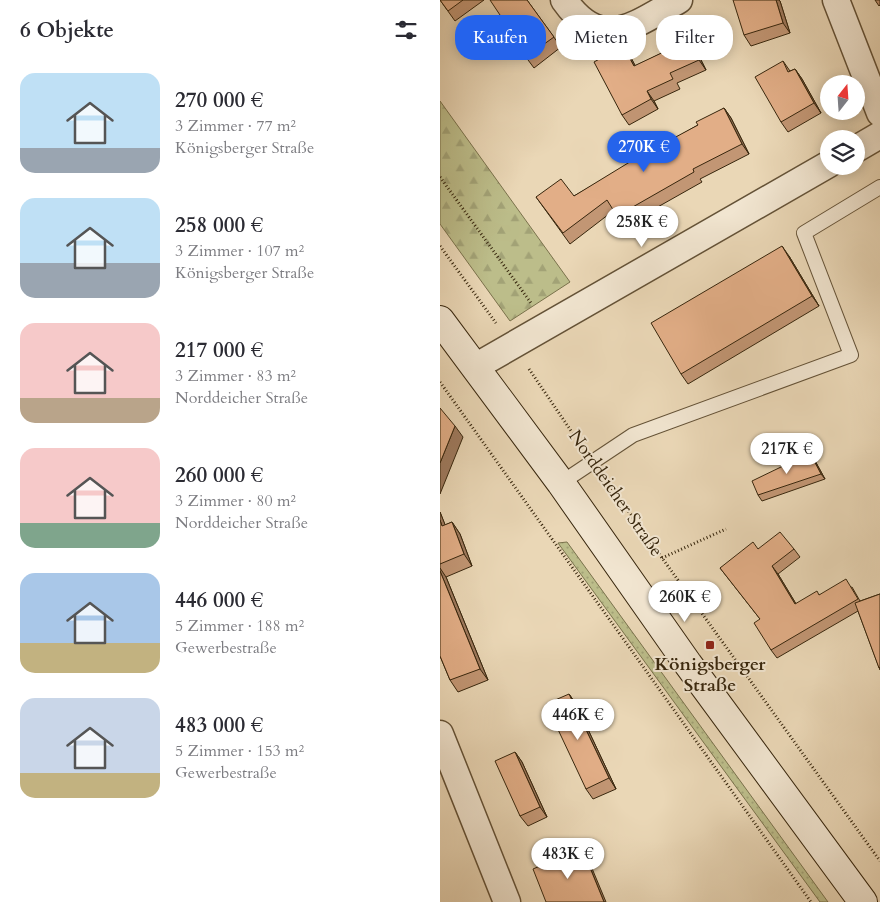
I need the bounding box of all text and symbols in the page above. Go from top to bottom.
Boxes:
chip: Kaufen [455,15,546,60]
chip: Mieten [556,15,646,60]
chip: Filter [656,15,733,60]
text: 6 Objekte [20,16,114,45]
icon: filters [392,16,420,44]
north arrow [820,75,865,120]
map controls [820,75,865,175]
text: 270 000 € [175,86,263,115]
icon: home [60,93,120,153]
text: 3 Zimmer · 77 m² [175,115,296,137]
pin: 270K € [603,130,685,173]
button: layers [820,130,865,175]
text: 270K € [618,136,670,158]
text: Königsberger Straße [175,137,314,159]
pin: 258K € [601,206,683,248]
text: 258 000 € [175,211,263,240]
text: 258K € [616,211,668,233]
icon: home [60,218,120,278]
text: 3 Zimmer · 107 m² [175,240,304,262]
text: Königsberger Straße [175,262,314,284]
text: 217 000 € [175,336,263,365]
icon: home [60,343,120,403]
text: 3 Zimmer · 83 m² [175,365,296,387]
text: Norddeicher Straße [175,387,308,409]
street label: Norddeicher Straße [562,425,669,562]
pin: 217K € [746,432,828,475]
text: 217K € [761,438,813,460]
text: 260 000 € [175,461,263,490]
icon: home [60,468,120,528]
text: 3 Zimmer · 80 m² [175,490,296,512]
text: Norddeicher Straße [175,512,308,534]
pin: 260K € [644,580,726,623]
text: 446 000 € [175,586,263,615]
text: 260K € [659,586,711,608]
icon: home [60,593,120,653]
text: 5 Zimmer · 188 m² [175,615,304,637]
text: Gewerbestraße [175,637,277,659]
marker: Königsberger Straße [704,639,716,651]
place label: Königsberger Straße [655,652,766,698]
pin: 446K € [537,698,619,741]
text: 446K € [552,704,604,726]
text: 483 000 € [175,711,263,740]
icon: home [60,718,120,778]
text: 5 Zimmer · 153 m² [175,740,304,762]
text: Gewerbestraße [175,762,277,784]
pin: 483K € [527,838,609,880]
text: 483K € [542,843,594,865]

